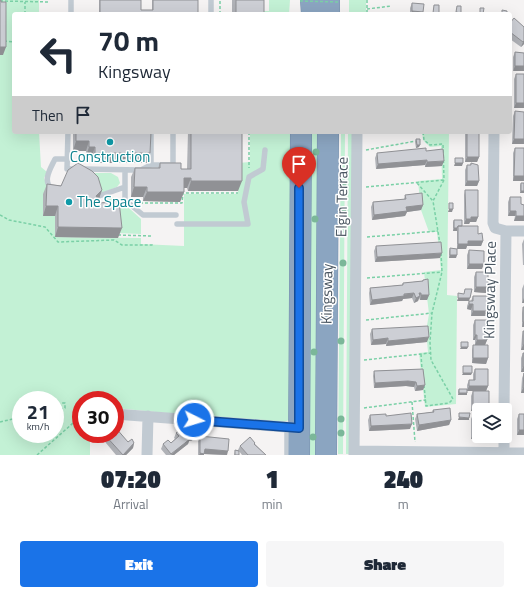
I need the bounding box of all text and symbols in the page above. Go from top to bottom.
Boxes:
text: 70 m [98,19,159,62]
icon: left [32,28,84,80]
text: Kingsway [98,58,171,85]
text: Then [32,104,64,127]
icon: arrive [72,104,94,126]
marker: Construction [105,137,115,147]
place label: Construction [70,145,150,168]
pin [282,147,316,188]
icon: arrive [288,153,310,175]
street label: Elgin Terrace [329,157,354,237]
place label: The Space [77,190,141,213]
marker: The Space [64,197,74,207]
street label: Kingsway Place [477,241,502,339]
street label: Kingsway [314,264,339,324]
speed limit sign: 30 [72,391,124,443]
text: 21 [27,396,49,427]
position arrow [173,399,215,441]
map controls [472,403,512,443]
button: layers [472,403,512,443]
text: km/h [27,419,49,434]
text: 07:20 [101,461,161,497]
text: 1 [265,461,279,497]
text: 240 [383,461,423,497]
text: Arrival [113,494,148,514]
text: min [262,494,282,514]
text: m [398,494,409,514]
button: Exit [20,541,258,587]
button: Share [266,541,504,587]

